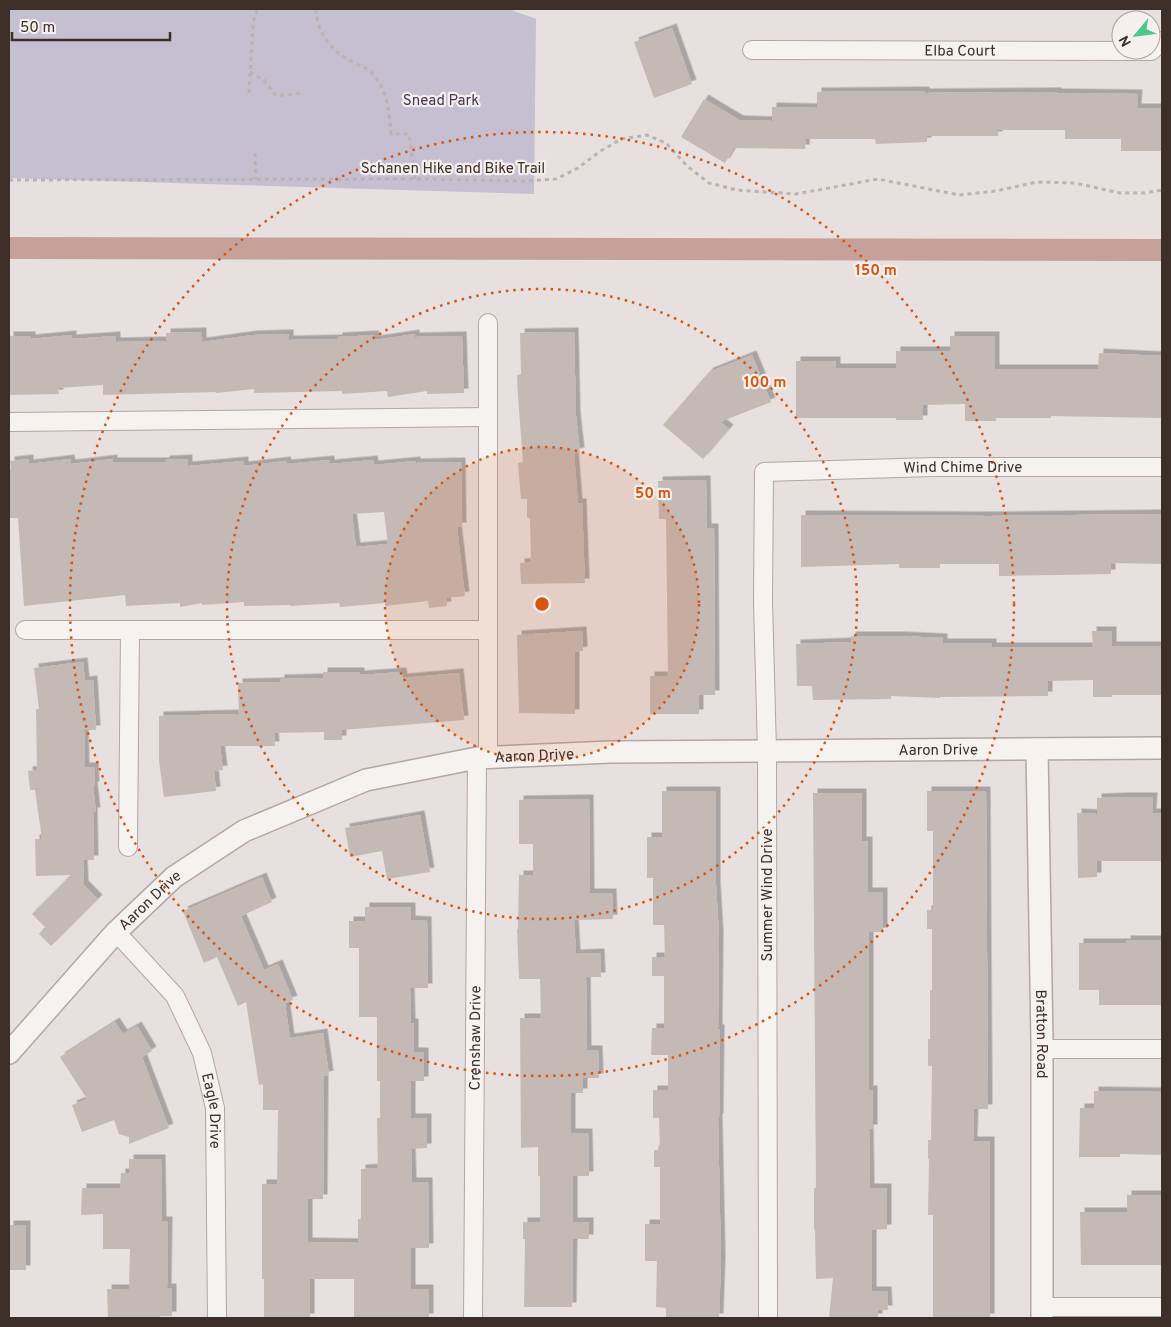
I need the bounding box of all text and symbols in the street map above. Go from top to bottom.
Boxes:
scale bar [12,10,170,42]
north arrow [1111,10,1161,60]
text: 50 m [20,19,55,38]
text: N [1116,32,1136,49]
street label: Elba Court [924,42,996,62]
park label: Snead Park [403,92,479,111]
street label: Schanen Hike and Bike Trail [361,160,545,179]
text: 150 m [855,262,897,281]
text: 100 m [744,374,786,393]
street label: Wind Chime Drive [903,459,1022,479]
text: 50 m [635,485,671,504]
centre of rings [533,595,551,613]
street label: Aaron Drive [898,741,978,761]
street label: Aaron Drive [494,746,575,768]
street label: Summer Wind Drive [759,828,778,962]
street label: Aaron Drive [115,867,185,935]
street label: Crenshaw Drive [467,985,486,1091]
street label: Bratton Road [1030,989,1050,1079]
street label: Eagle Drive [196,1071,223,1149]

